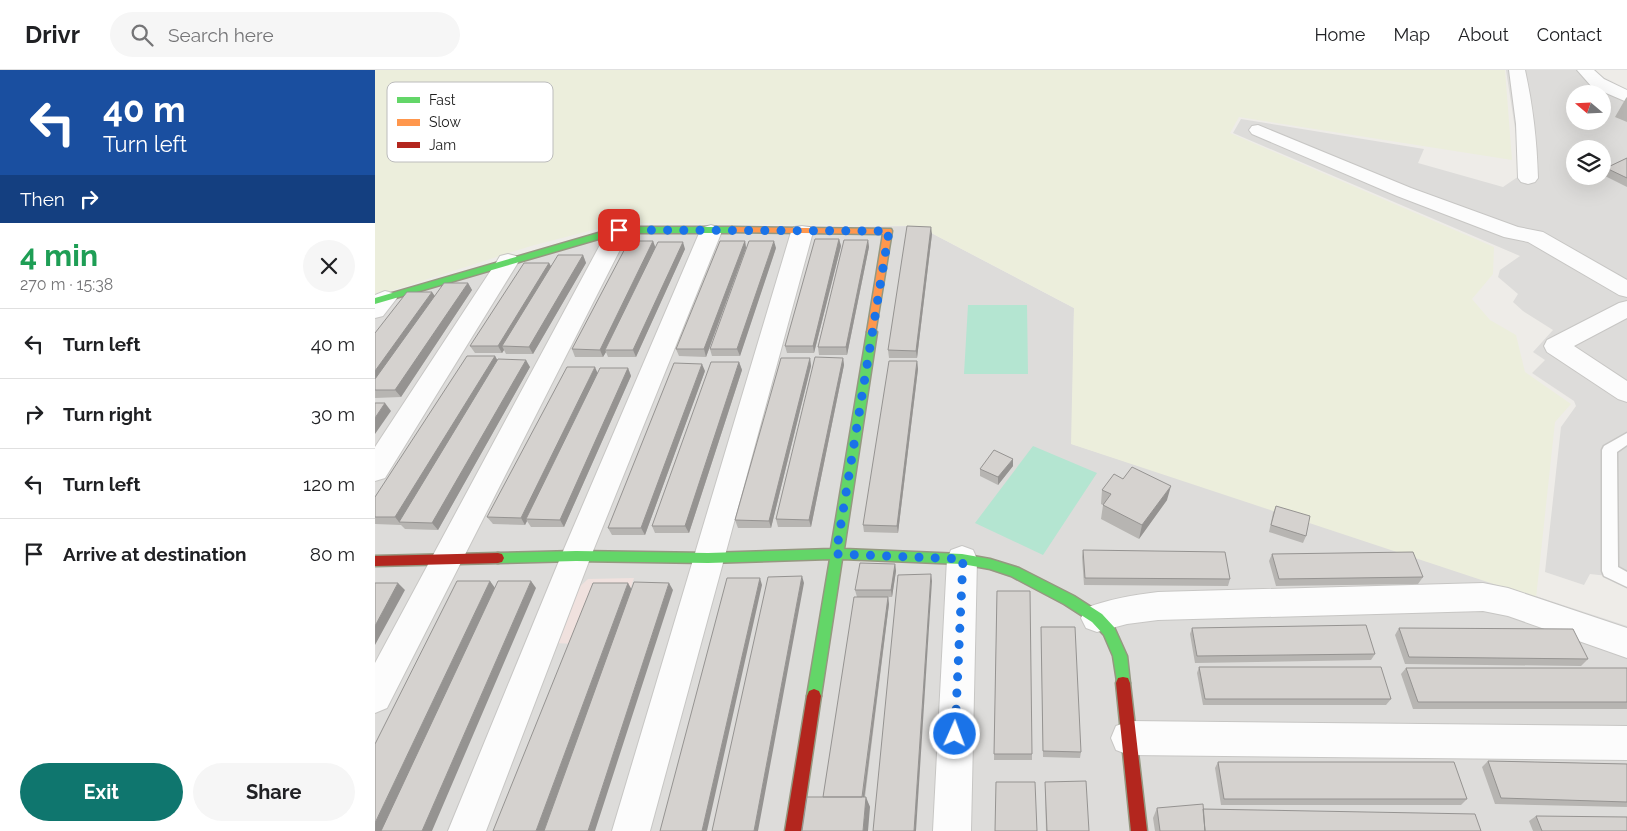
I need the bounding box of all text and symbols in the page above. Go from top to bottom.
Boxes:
search box [110,12,460,57]
text: Drivr [25,20,80,49]
icon: search [128,21,156,49]
text: Search here [168,24,274,46]
text: Home [1314,24,1365,45]
text: Map [1393,24,1430,45]
text: About [1458,24,1509,45]
text: Contact [1537,24,1602,45]
legend [387,82,553,162]
north arrow [1566,85,1611,130]
map controls [1566,85,1611,185]
text: 40 m [103,89,185,130]
icon: left [20,90,85,155]
text: Fast [429,92,456,108]
text: Slow [429,114,461,130]
text: Turn left [103,131,187,157]
text: Jam [429,137,456,153]
button: layers [1566,140,1611,185]
icon: right [75,185,103,213]
text: Then [20,188,65,210]
pin [598,209,640,251]
icon: arrive [605,216,633,244]
text: 4 min [20,238,98,273]
button: close [303,240,355,292]
text: 270 m · 15:38 [20,275,113,294]
icon: left [20,330,48,358]
text: Turn left [63,333,140,355]
text: 40 m [311,333,355,355]
icon: right [20,400,48,428]
text: Turn right [63,403,152,425]
text: 30 m [311,403,355,425]
icon: left [20,470,48,498]
text: Turn left [63,473,140,495]
text: 120 m [303,473,355,495]
icon: arrive [20,540,48,568]
text: Arrive at destination [63,543,247,565]
text: 80 m [310,543,355,565]
position arrow [928,707,980,759]
button: Exit [20,763,183,821]
button: Share [193,763,355,821]

